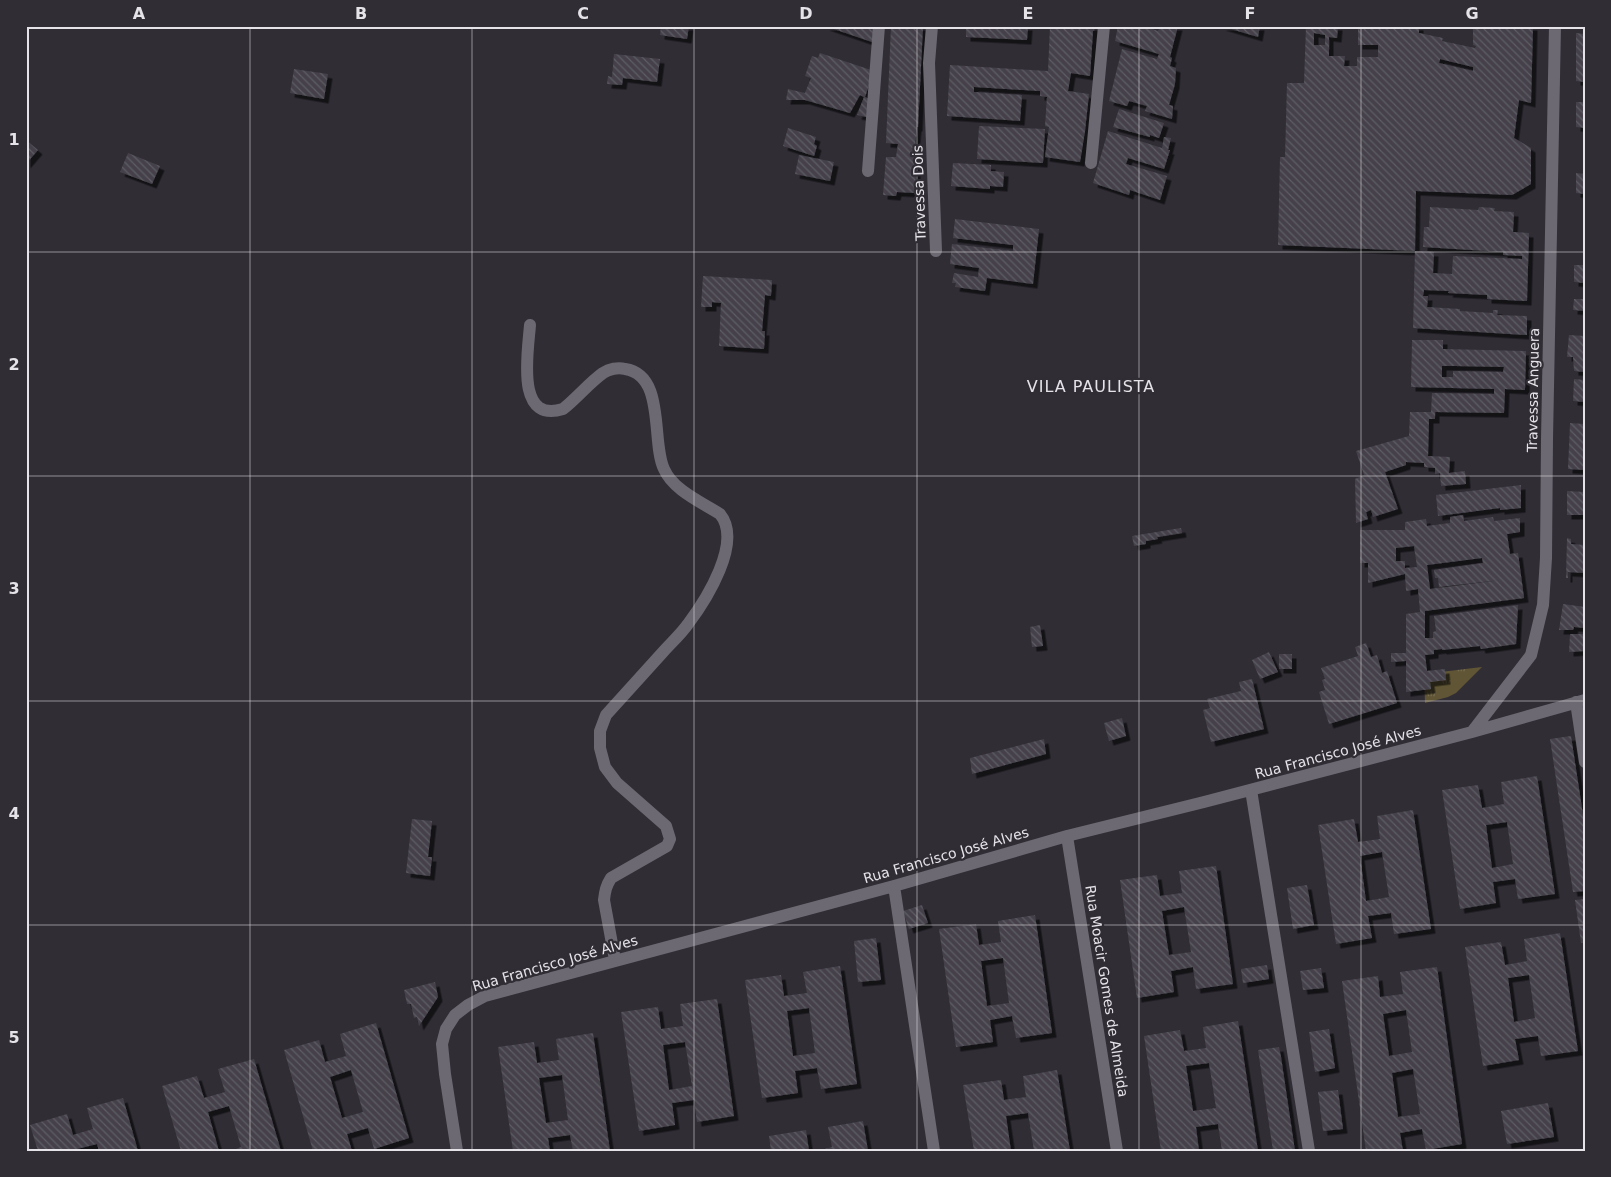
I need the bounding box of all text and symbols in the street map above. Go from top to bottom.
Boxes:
text: A [133,4,146,23]
text: B [355,4,367,23]
text: C [577,4,589,23]
text: D [799,4,813,23]
text: E [1023,4,1033,23]
text: F [1245,4,1255,23]
text: G [1465,4,1479,23]
text: 1 [8,130,20,149]
street label: Travessa Dois [909,145,929,242]
street label: Travessa Anguera [1524,328,1542,453]
text: 2 [8,355,20,374]
district label: VILA PAULISTA [1027,377,1155,396]
text: 3 [8,579,20,598]
street label: Rua Francisco José Alves [1253,722,1423,782]
text: 4 [8,804,20,823]
street label: Rua Francisco José Alves [861,824,1031,886]
street label: Rua Moacir Gomes de Almeida [1082,884,1132,1098]
street label: Rua Francisco José Alves [470,932,640,994]
text: 5 [8,1028,20,1047]

